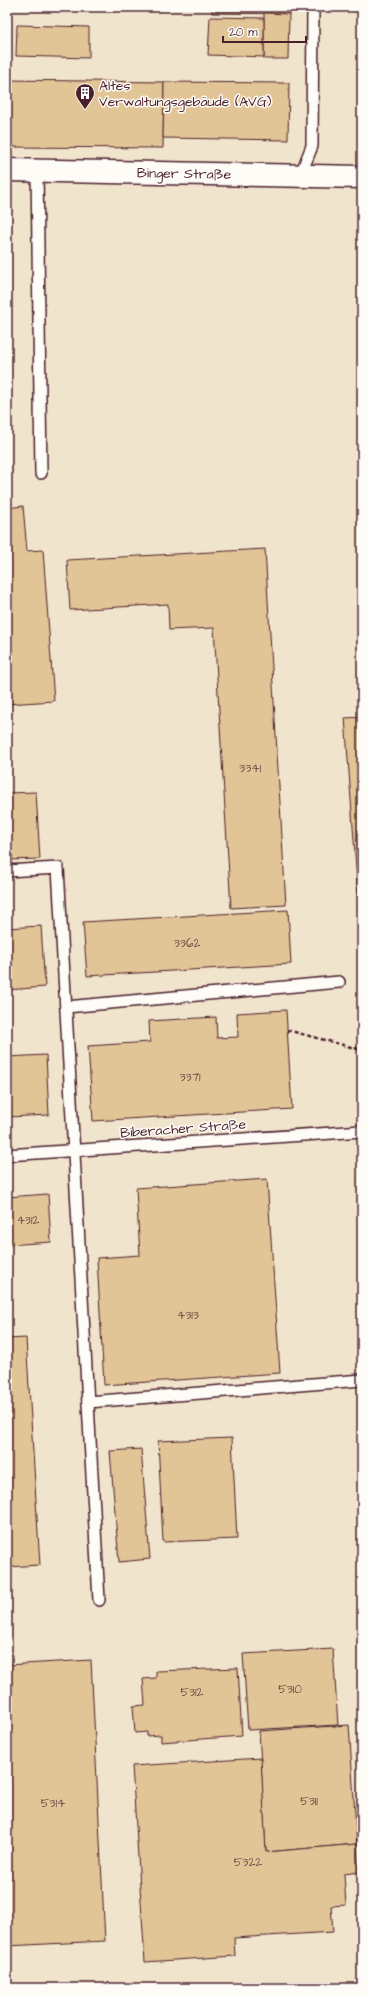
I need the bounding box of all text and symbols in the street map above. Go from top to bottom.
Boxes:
scale bar [223,18,306,44]
text: 20 m [229,24,258,41]
place label: Altes Verwaltungsgebäude (AVG) [99,76,272,112]
building icon: Altes Verwaltungsgebäude (AVG) [74,82,96,110]
street label: Binger Straße [137,163,232,185]
house number: 3341 [239,760,261,777]
house number: 3362 [174,935,200,952]
house number: 3371 [179,1069,201,1086]
street label: Biberacher Straße [119,1115,247,1143]
house number: 4312 [17,1212,39,1229]
house number: 4313 [177,1307,199,1324]
house number: 5310 [278,1681,302,1698]
house number: 5312 [180,1684,204,1701]
house number: 5311 [300,1793,318,1810]
house number: 5314 [41,1795,65,1812]
house number: 5322 [234,1854,262,1871]

